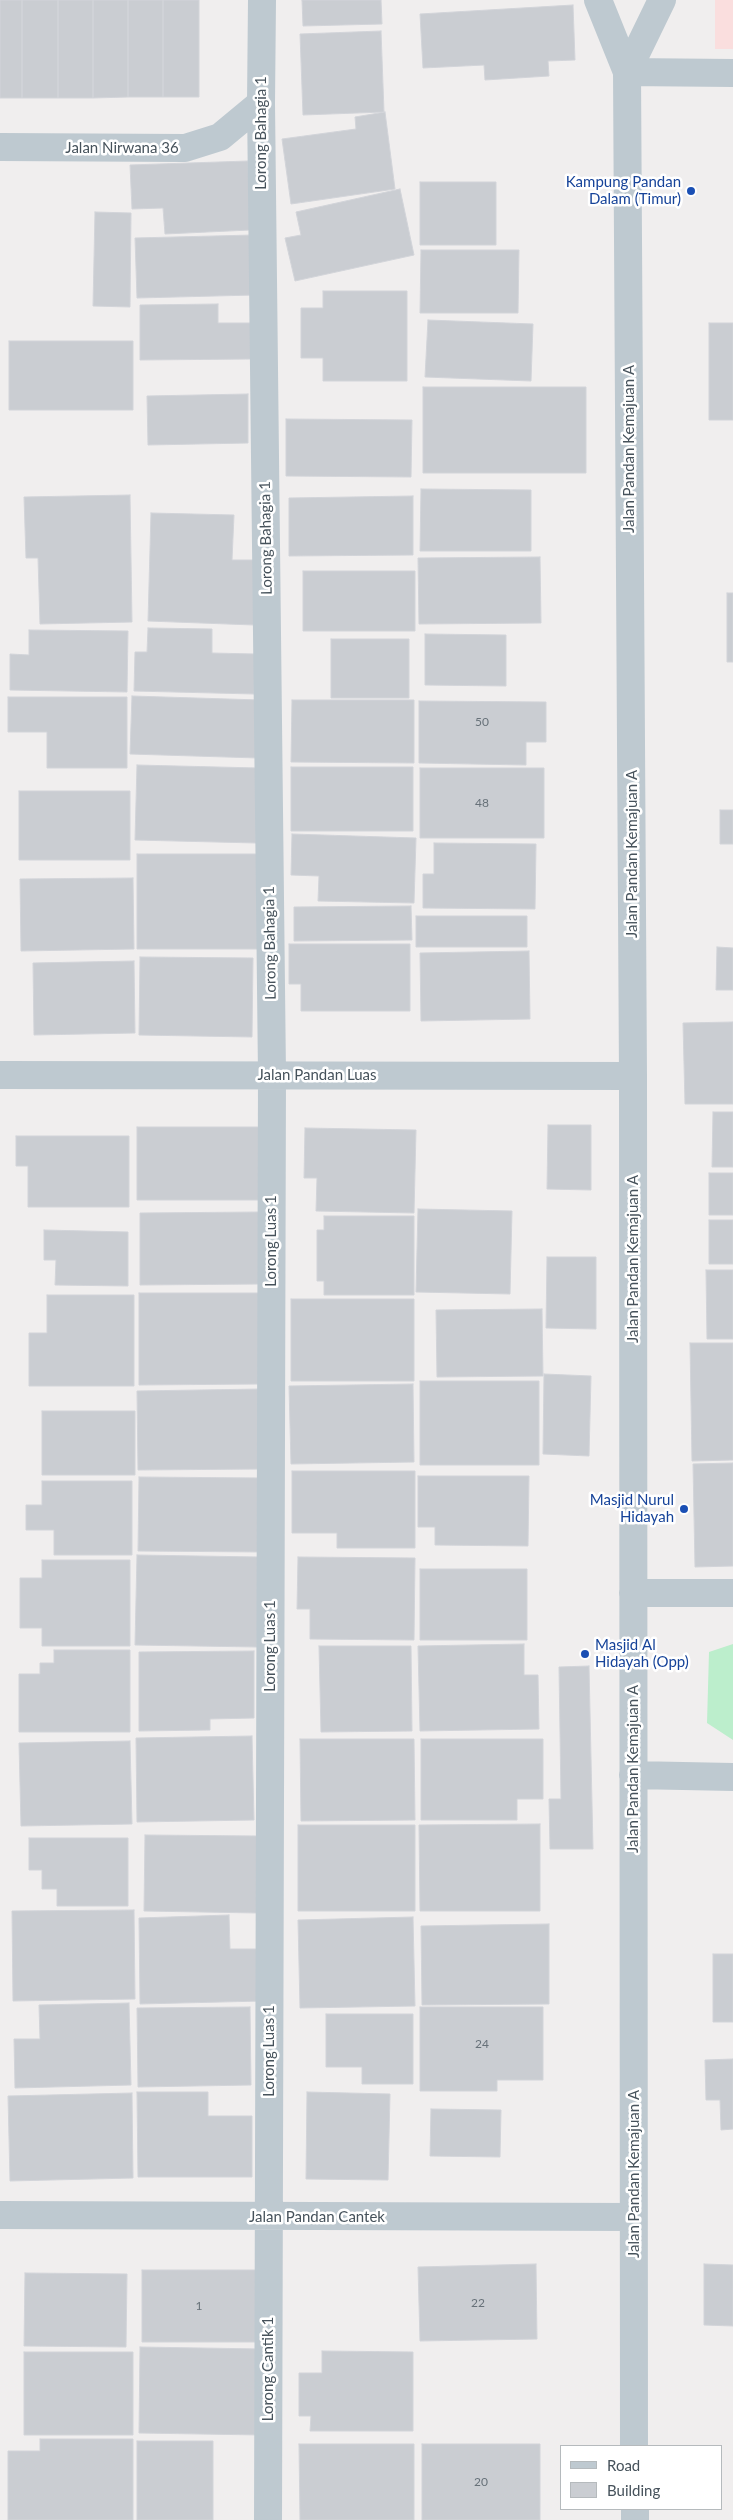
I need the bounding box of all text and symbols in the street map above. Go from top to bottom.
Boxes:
street label: Lorong Bahagia 1 [252,76,270,190]
street label: Jalan Nirwana 36 [65,139,179,157]
place label: Kampung Pandan Dalam (Timur) [566,173,681,208]
marker: Kampung Pandan Dalam (Timur) [685,185,697,197]
street label: Jalan Pandan Kemajuan A [620,365,638,533]
street label: Lorong Bahagia 1 [256,481,276,595]
house number: 50 [475,715,489,729]
street label: Jalan Pandan Kemajuan A [623,770,641,938]
house number: 48 [475,796,489,810]
street label: Lorong Bahagia 1 [260,886,280,1000]
street label: Jalan Pandan Luas [258,1066,376,1084]
street label: Jalan Pandan Kemajuan A [624,1175,642,1343]
street label: Lorong Luas 1 [262,1195,280,1287]
place label: Masjid Nurul Hidayah [590,1491,674,1526]
marker: Masjid Nurul Hidayah [678,1503,690,1515]
street label: Lorong Luas 1 [261,1600,279,1692]
place label: Masjid Al Hidayah (Opp) [595,1636,689,1671]
marker: Masjid Al Hidayah (Opp) [579,1648,591,1660]
street label: Jalan Pandan Kemajuan A [624,1685,642,1853]
street label: Lorong Luas 1 [260,2005,278,2097]
house number: 24 [475,2037,489,2051]
street label: Jalan Pandan Kemajuan A [625,2090,643,2258]
street label: Jalan Pandan Cantek [249,2208,385,2226]
house number: 22 [471,2296,485,2310]
house number: 1 [196,2299,202,2313]
street label: Lorong Cantik 1 [259,2317,277,2421]
legend [560,2445,723,2510]
text: Road [607,2456,640,2474]
house number: 20 [474,2475,488,2489]
text: Building [607,2481,660,2499]

